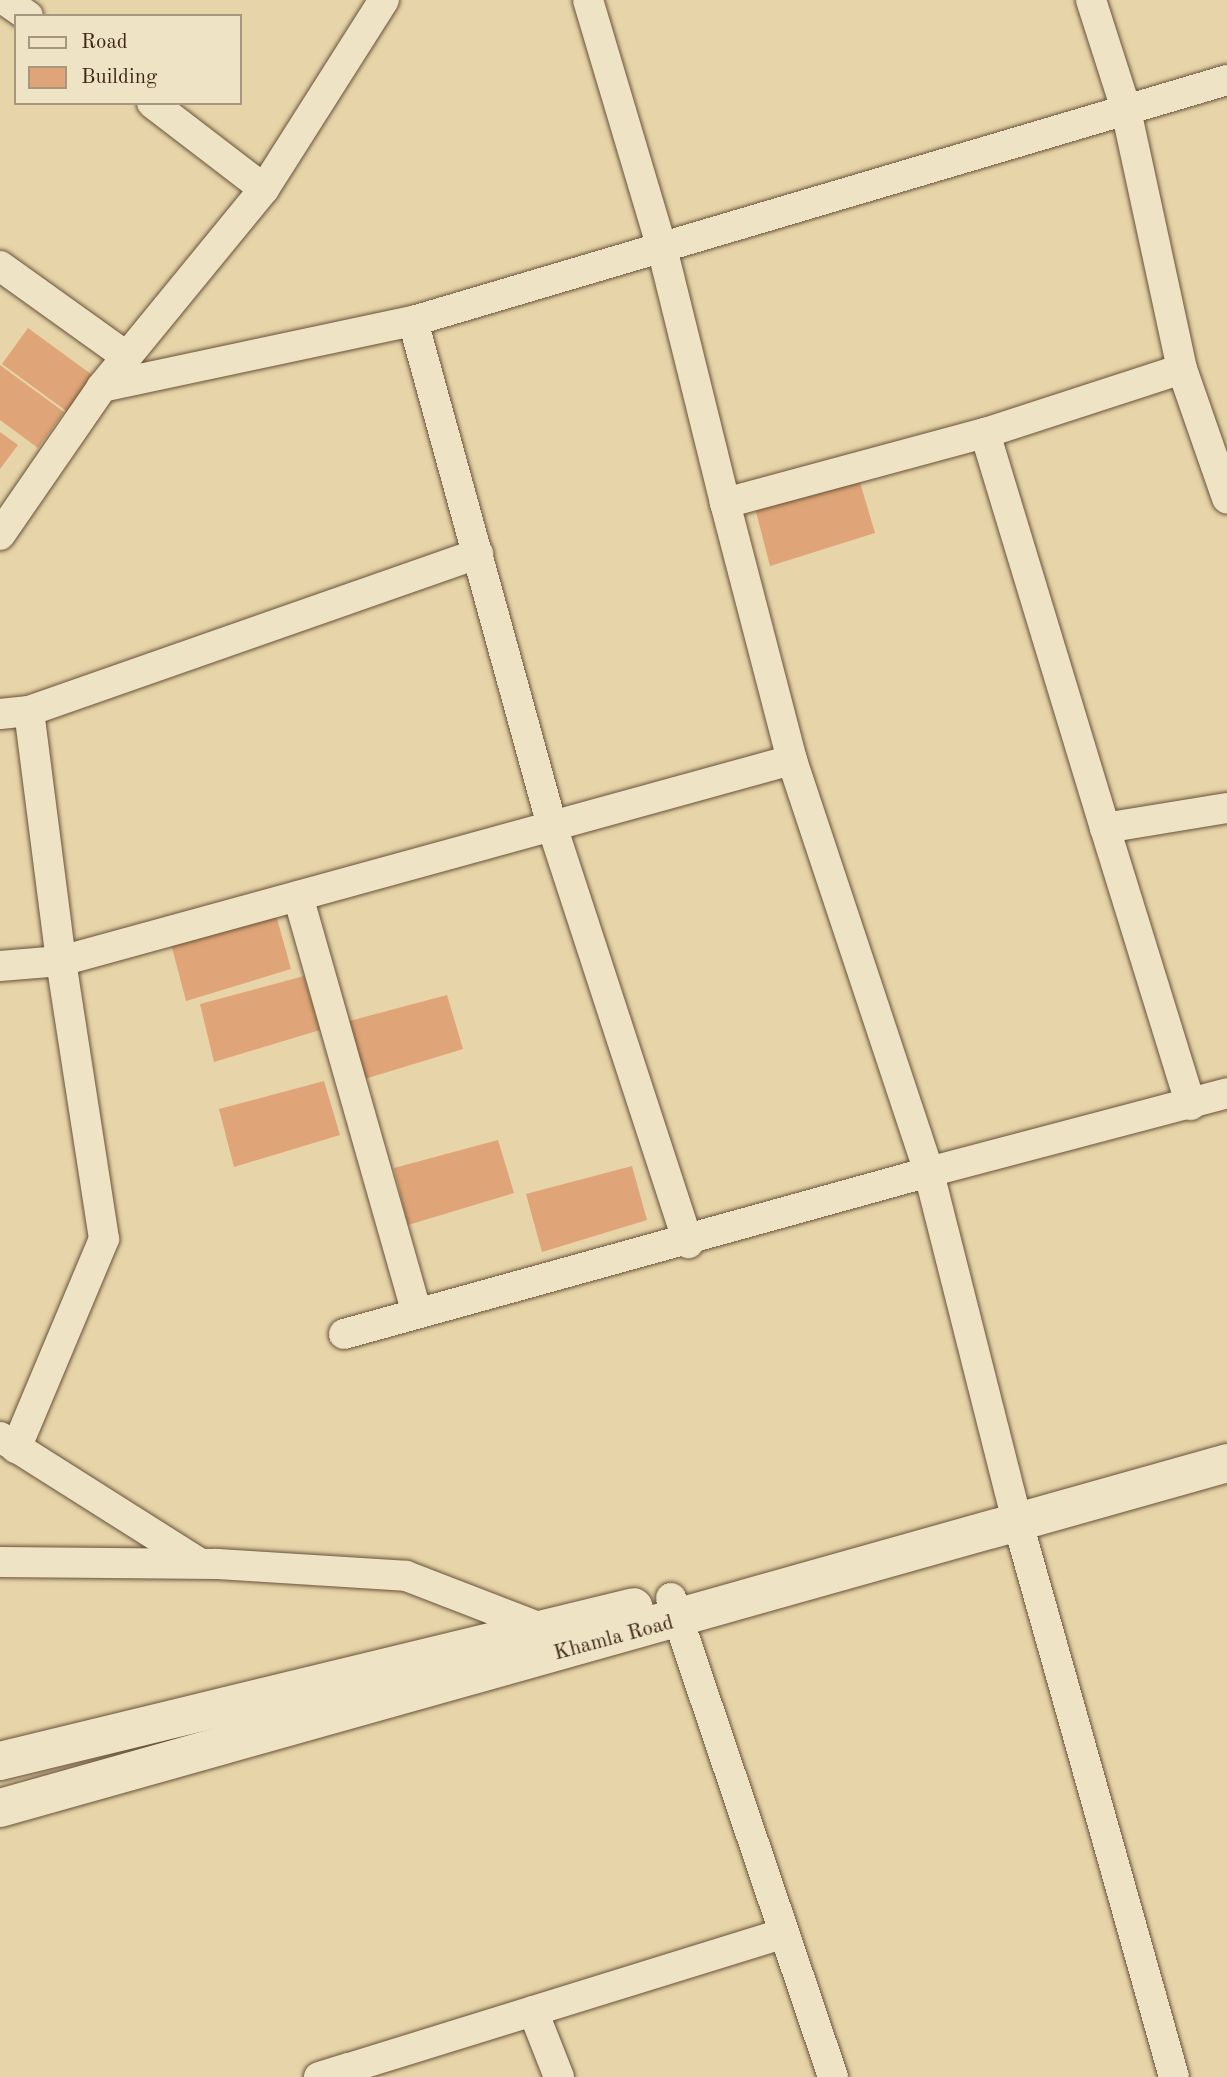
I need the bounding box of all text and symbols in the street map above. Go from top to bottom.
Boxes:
legend [14,14,242,105]
text: Road [81,32,128,53]
text: Building [81,67,157,88]
street label: Khamla Road [551,1611,677,1667]

